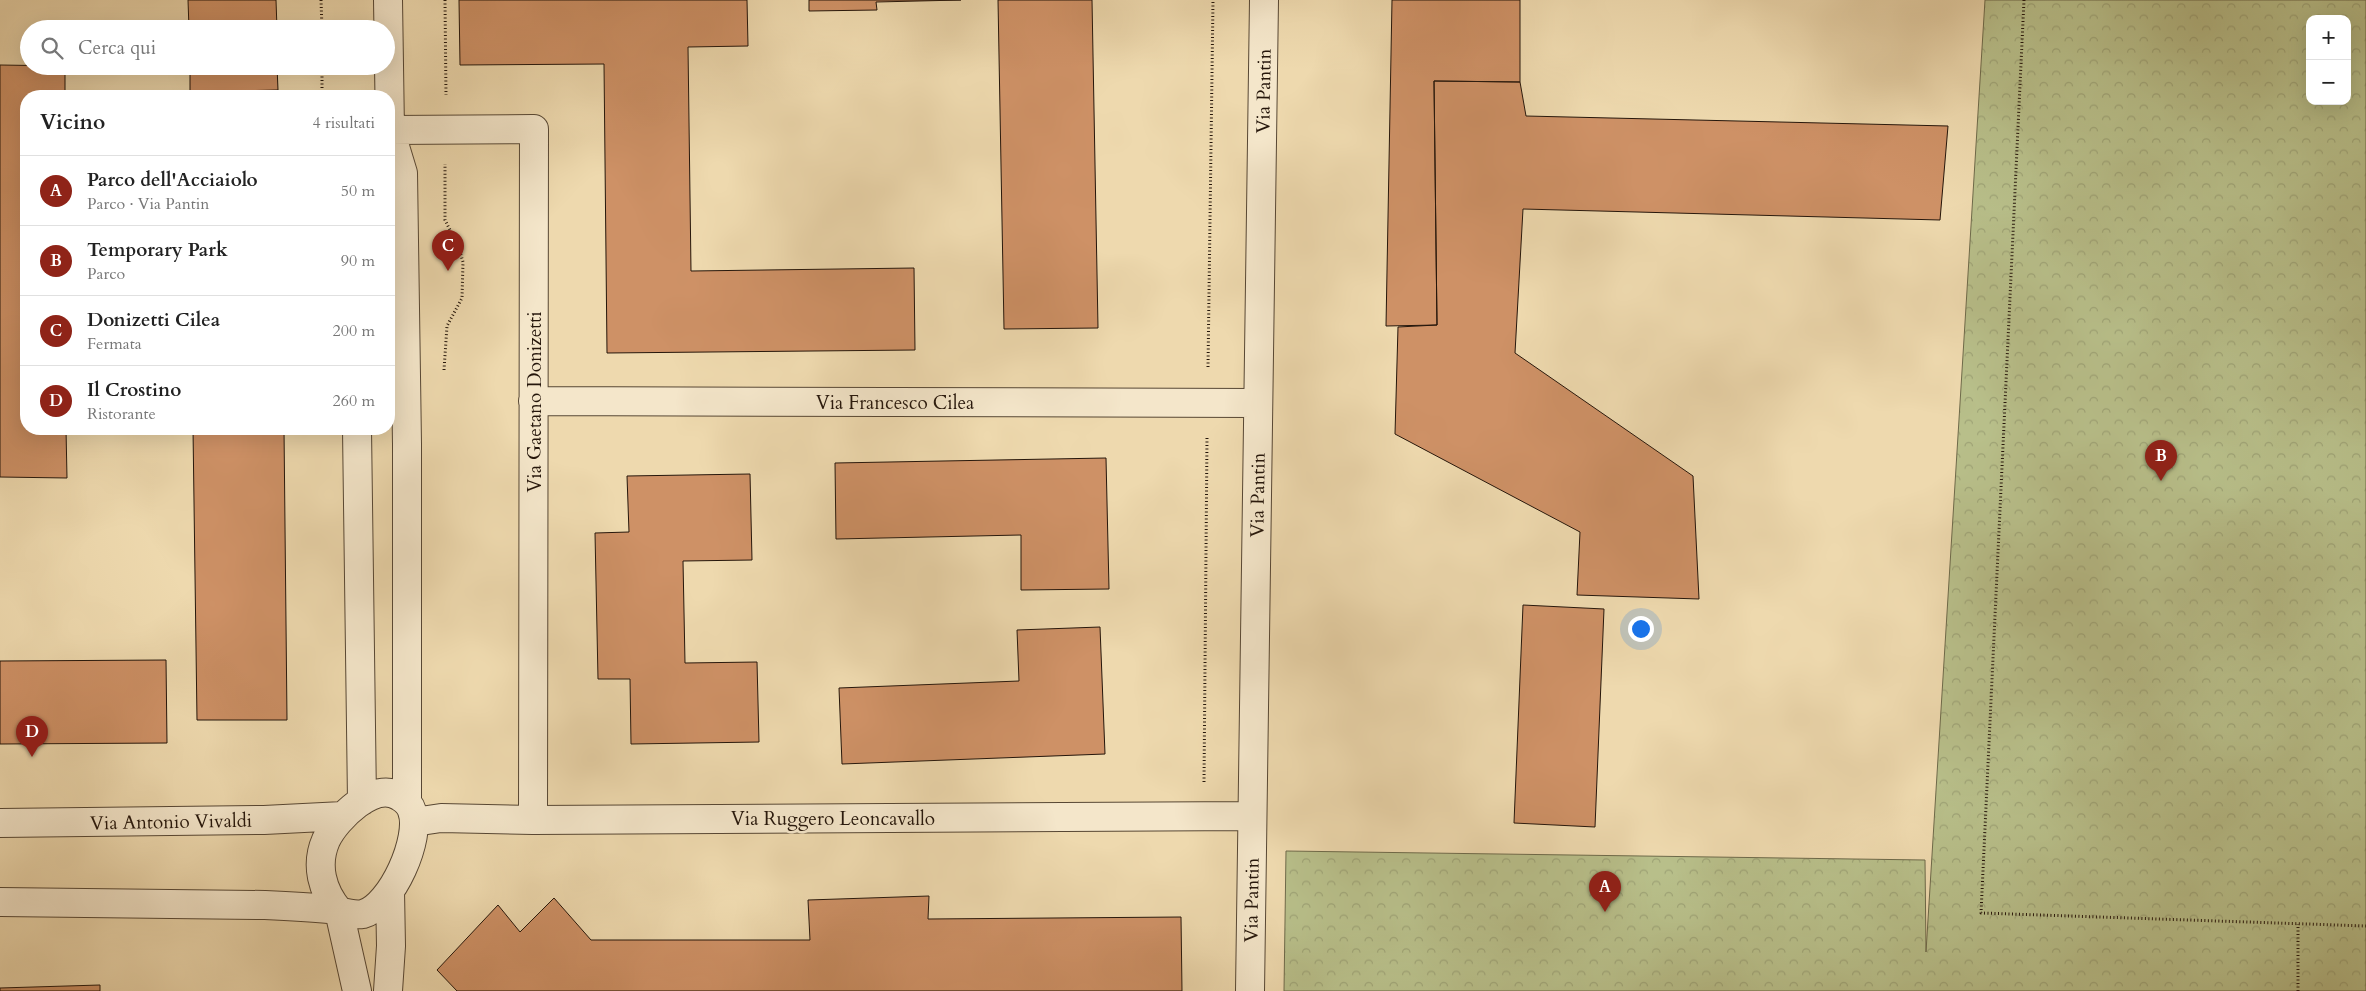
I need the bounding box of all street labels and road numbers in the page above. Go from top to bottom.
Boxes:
street label: Via Pantin [1250,48,1278,134]
street label: Via Gaetano Donizetti [522,311,548,493]
street label: Via Francesco Cilea [816,390,974,416]
street label: Via Pantin [1244,452,1272,538]
street label: Via Ruggero Leoncavallo [731,806,935,832]
street label: Via Antonio Vivaldi [90,808,252,836]
street label: Via Pantin [1238,857,1266,943]

